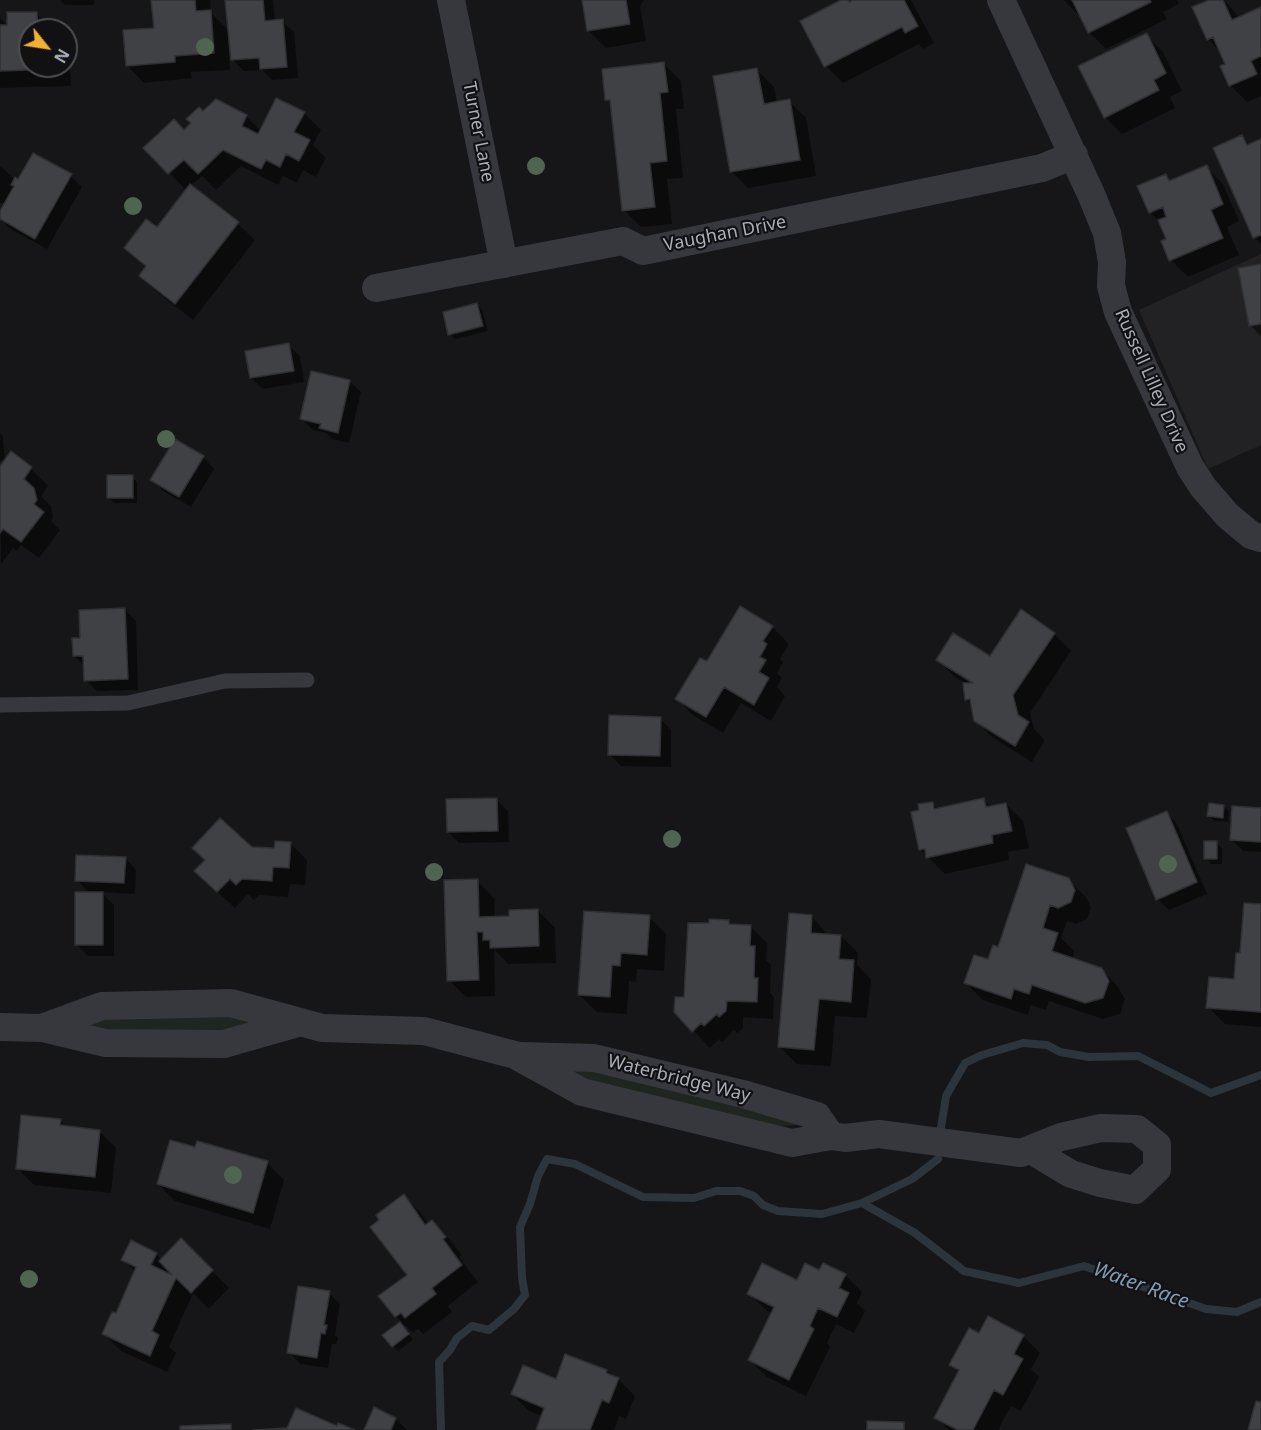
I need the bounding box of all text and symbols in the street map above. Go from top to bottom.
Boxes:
north arrow [18,18,78,78]
text: N [49,45,75,67]
street label: Turner Lane [458,80,498,184]
street label: Vaughan Drive [662,212,788,256]
street label: Russell Lilley Drive [1110,306,1192,456]
street label: Waterbridge Way [605,1051,753,1107]
water label: Water Race [1090,1258,1192,1314]

